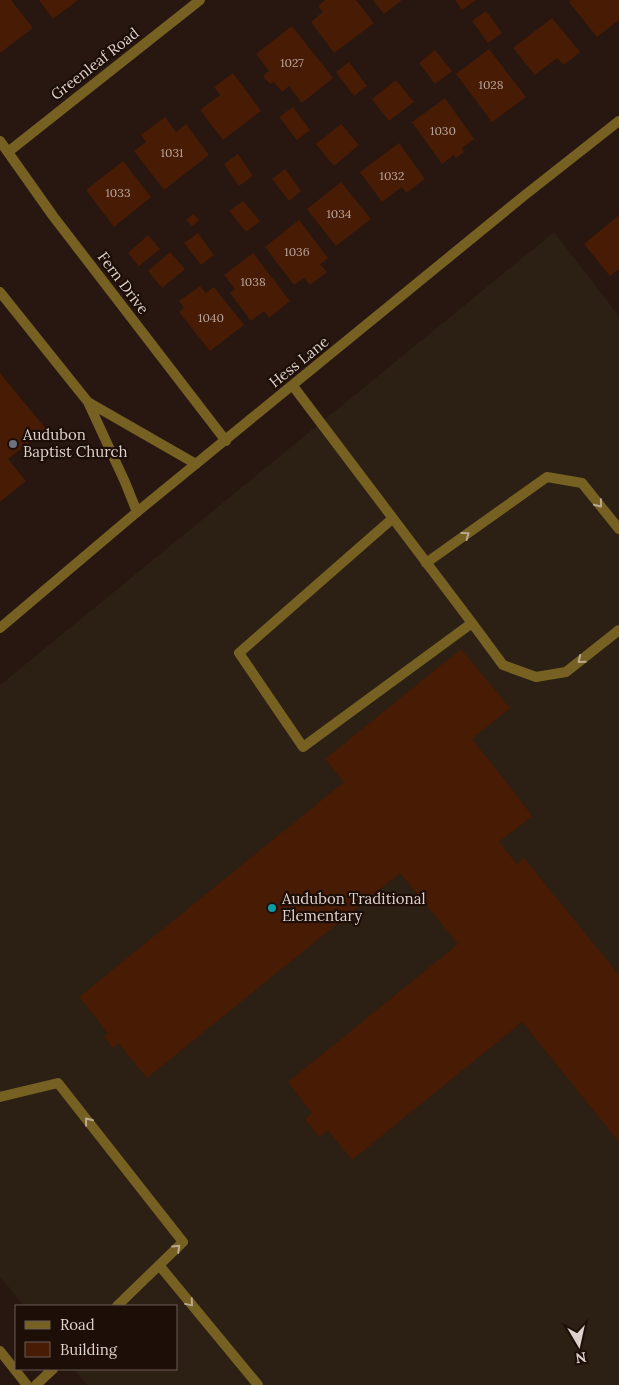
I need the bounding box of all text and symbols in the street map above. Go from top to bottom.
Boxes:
street label: Greenleaf Road [47,23,143,104]
house number: 1027 [280,55,304,70]
house number: 1028 [479,77,504,92]
house number: 1030 [430,123,456,138]
house number: 1031 [161,145,183,160]
house number: 1032 [380,168,404,183]
house number: 1033 [105,185,131,200]
house number: 1034 [326,206,352,221]
house number: 1036 [284,244,310,259]
street label: Fern Drive [94,248,153,318]
house number: 1038 [240,274,266,289]
house number: 1040 [198,310,224,325]
street label: Hess Lane [265,332,332,391]
place label: Audubon Baptist Church [22,425,128,461]
marker: Audubon Baptist Church [7,438,19,450]
one-way arrow [594,498,602,507]
one-way arrow [460,532,470,541]
one-way arrow [577,654,587,663]
place label: Audubon Traditional Elementary [281,889,425,925]
marker: Audubon Traditional Elementary [266,902,278,914]
one-way arrow [85,1118,93,1127]
one-way arrow [171,1245,180,1254]
one-way arrow [184,1297,192,1306]
legend [15,1305,178,1370]
text: Road [60,1315,95,1334]
north arrow [554,1320,604,1370]
text: Building [60,1340,118,1359]
text: N [574,1348,588,1368]

